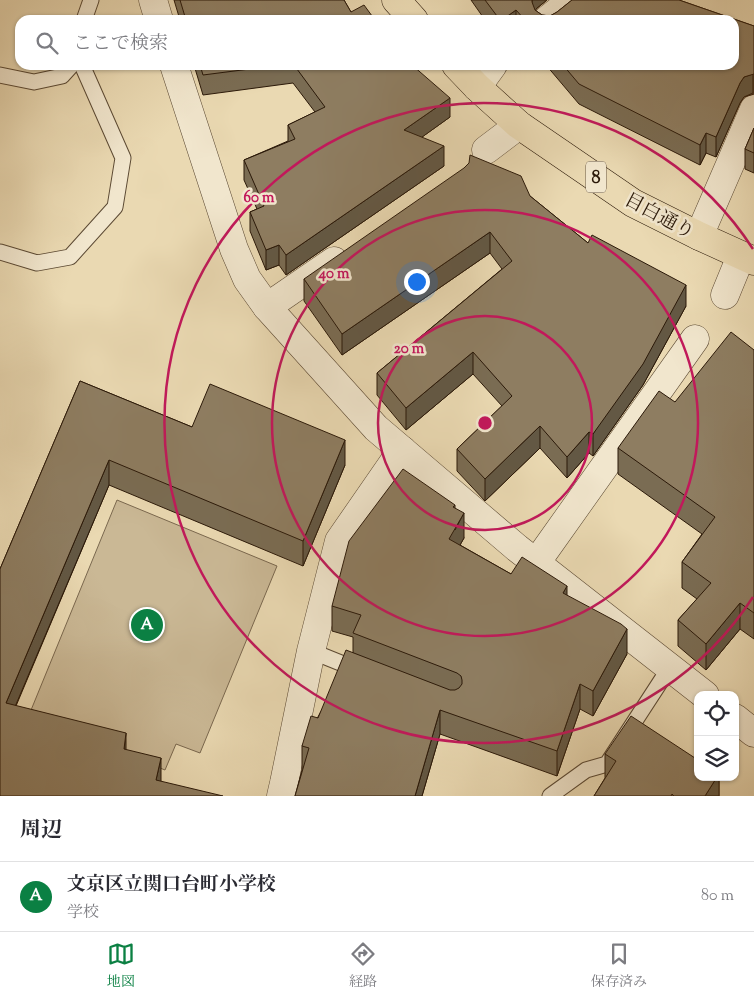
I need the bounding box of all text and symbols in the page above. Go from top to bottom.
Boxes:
search box [15,15,739,70]
icon: search [33,29,61,57]
text: ここで検索 [73,31,168,58]
road number: 8 [586,162,606,192]
street label: 目白通り [619,187,699,247]
text: 60 m [244,188,275,209]
text: 40 m [318,264,350,285]
your location [404,269,430,295]
text: 20 m [394,339,425,360]
centre of rings [476,414,494,432]
pin: A [131,606,163,644]
map controls [694,691,739,781]
button: locate [694,691,739,736]
button: layers [694,736,739,781]
text: 周辺 [20,816,62,846]
text: 文京区立関口台町小学校 [67,872,276,899]
text: A [30,885,43,908]
text: 80 m [701,885,734,908]
text: 学校 [67,902,99,925]
tab: 地図 [107,940,135,993]
tab: 経路 [349,940,377,993]
tab: 保存済み [591,940,647,993]

